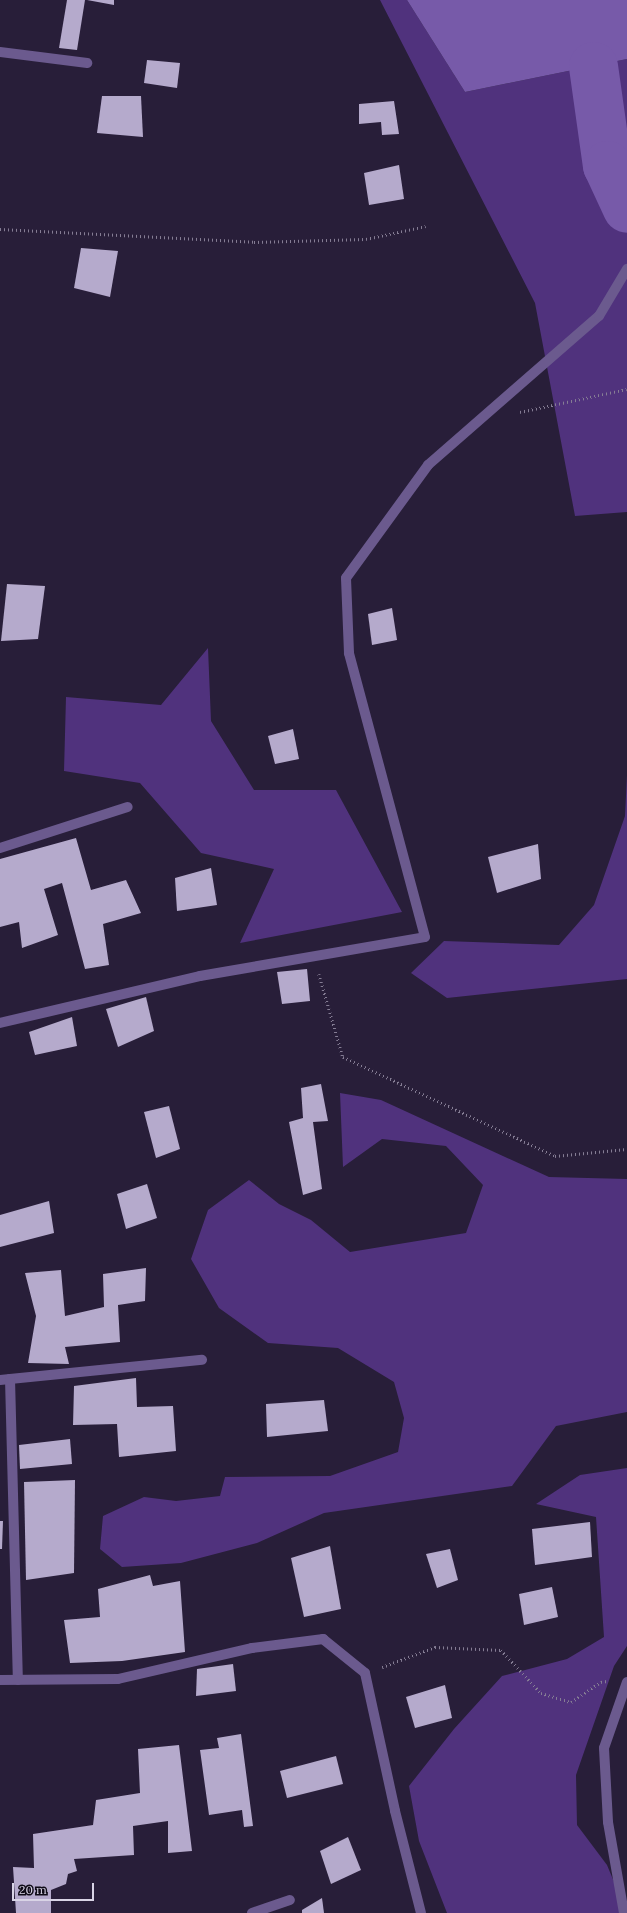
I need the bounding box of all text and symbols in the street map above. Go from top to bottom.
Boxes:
scale bar [14,1875,96,1901]
text: 20 m [19,1882,47,1897]

